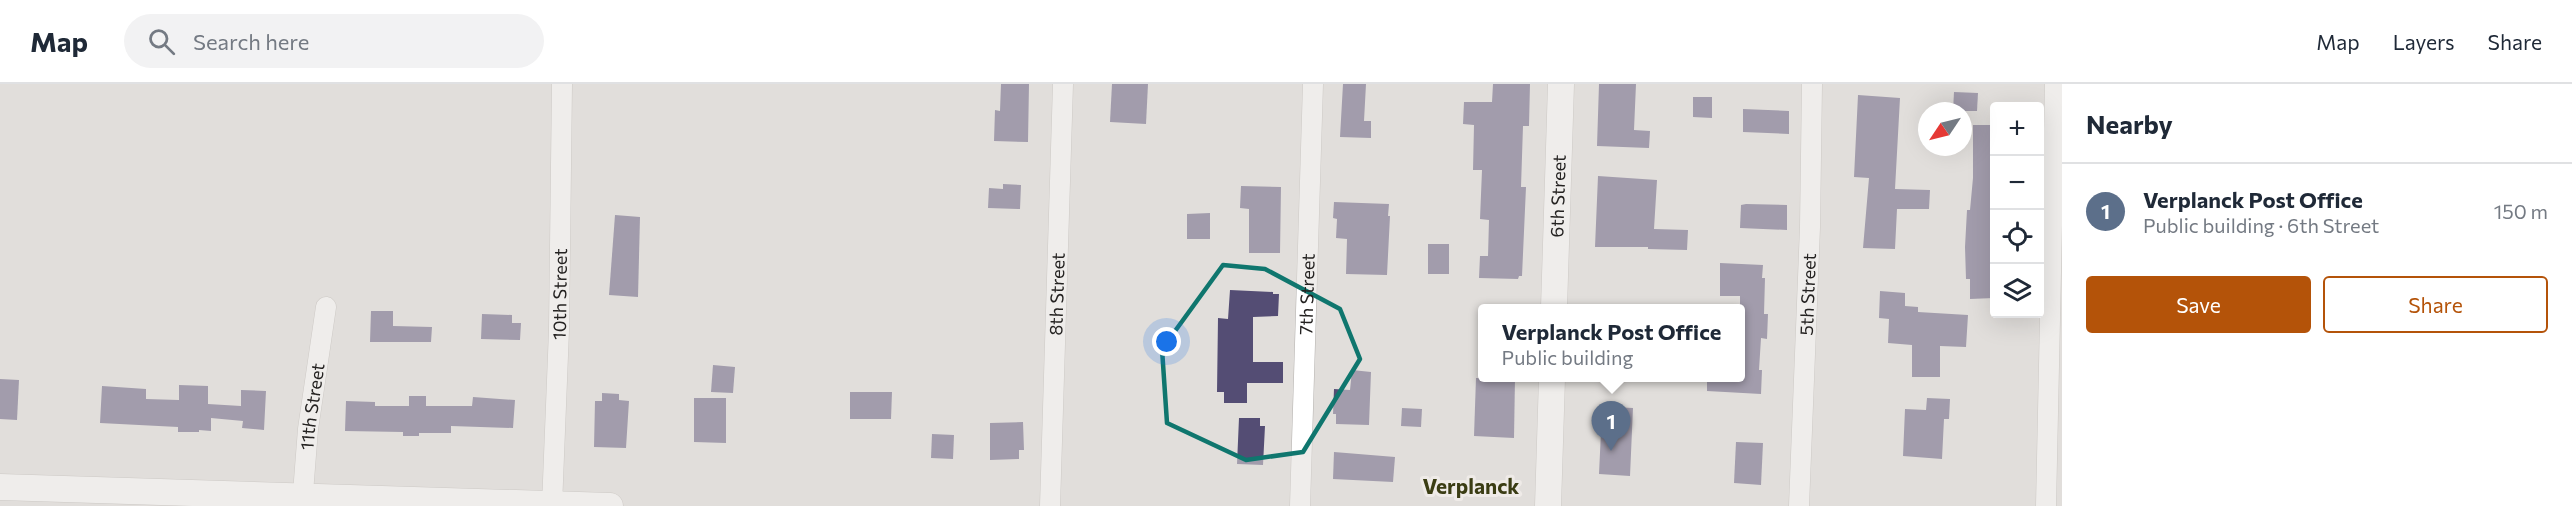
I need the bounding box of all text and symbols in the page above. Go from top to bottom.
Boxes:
search box [124,14,544,68]
text: Map [30,24,88,58]
icon: search [145,25,178,58]
text: Search here [193,28,309,55]
text: Map [2316,29,2360,54]
text: Layers [2393,29,2455,54]
text: Share [2488,29,2542,54]
north arrow [1918,102,1972,156]
map controls [1990,102,2044,318]
button: + [1990,102,2044,156]
text: Nearby [2086,108,2173,139]
street label: 6th Street [1545,154,1570,238]
button: − [1990,156,2044,210]
text: Verplanck Post Office [2143,186,2363,213]
text: 1 [2101,199,2110,223]
text: 150 m [2494,199,2548,223]
button: locate [1990,210,2044,264]
text: Public building · 6th Street [2143,213,2379,237]
street label: 10th Street [548,248,571,340]
street label: 8th Street [1044,252,1069,336]
street label: 7th Street [1294,253,1319,335]
street label: 5th Street [1795,253,1820,336]
button: layers [1990,264,2044,318]
button: Save [2086,276,2311,333]
button: Share [2323,276,2548,333]
popup [1478,304,1745,382]
text: Verplanck Post Office [1502,318,1721,345]
your location [1152,327,1181,356]
text: Public building [1502,345,1633,369]
street label: 11th Street [295,362,329,451]
pin: 1 [1592,402,1630,451]
district label: Verplanck [1423,473,1519,498]

